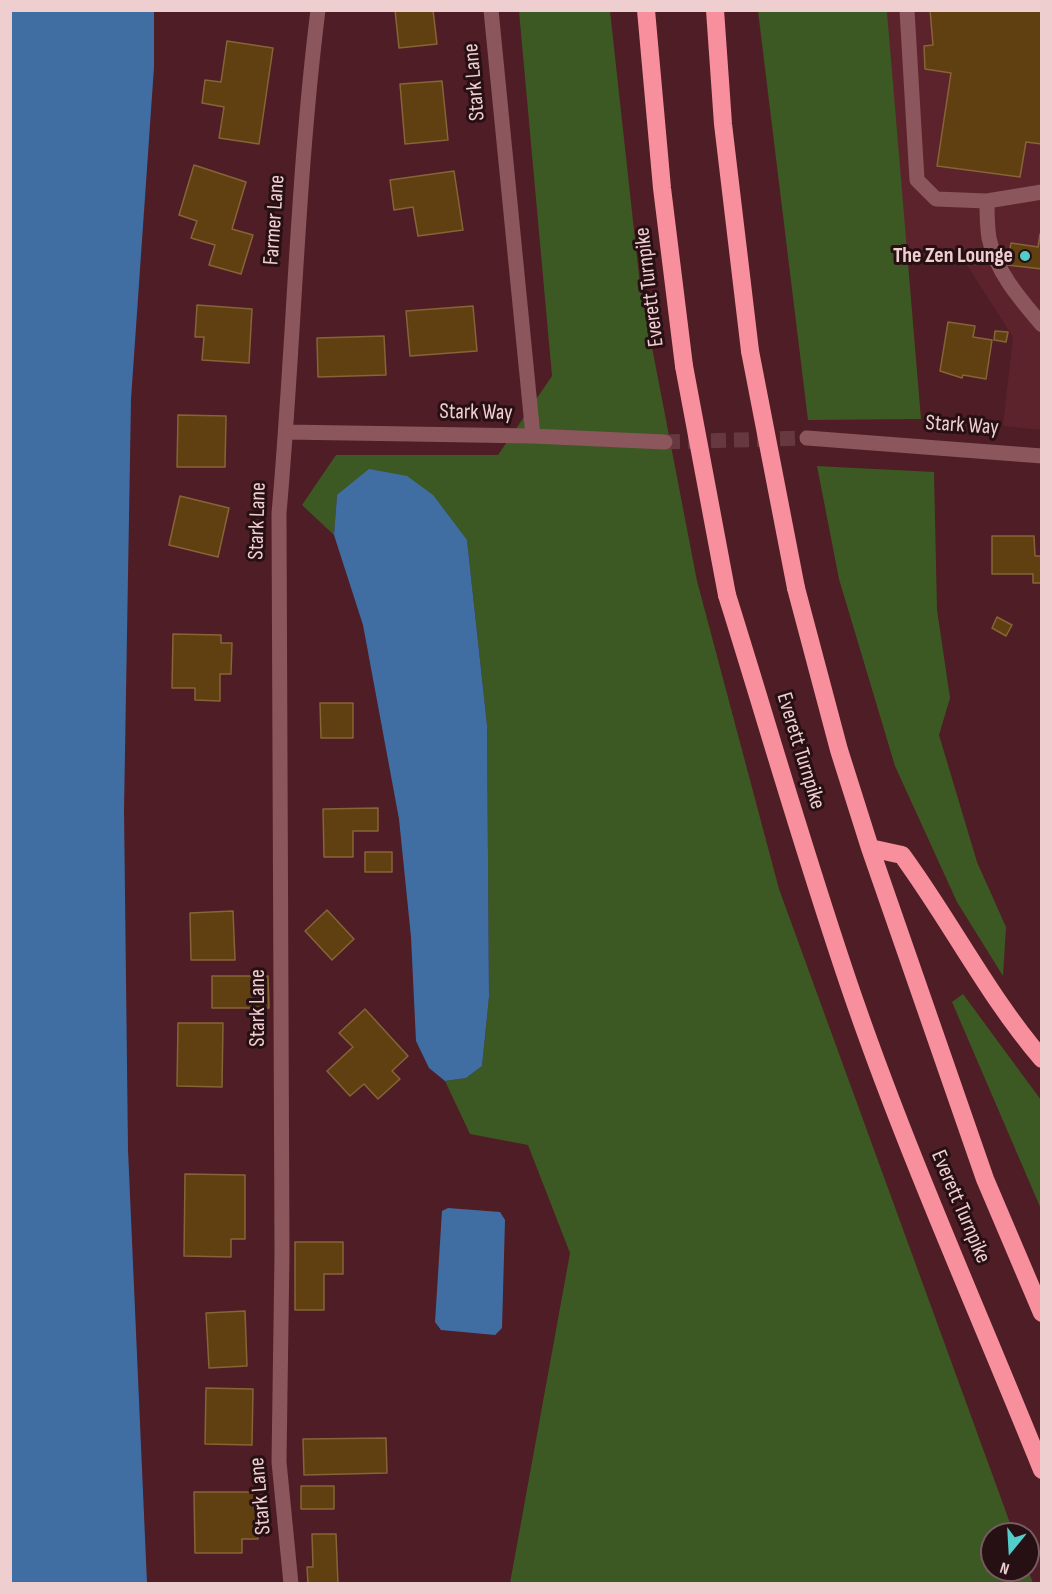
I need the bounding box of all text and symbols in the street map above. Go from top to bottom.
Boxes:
street label: Stark Lane [458,42,492,122]
street label: Farmer Lane [259,174,291,266]
street label: Everett Turnpike [630,226,670,348]
place label: The Zen Lounge [893,243,1013,269]
marker: The Zen Lounge [1018,249,1032,263]
street label: Stark Way [439,399,513,427]
street label: Stark Way [925,410,999,442]
street label: Stark Lane [243,482,273,560]
street label: Everett Turnpike [770,690,830,812]
street label: Stark Lane [245,969,271,1047]
street label: Everett Turnpike [924,1146,996,1268]
street label: Stark Lane [244,1456,278,1536]
north arrow [980,1522,1040,1582]
text: N [998,1557,1012,1578]

